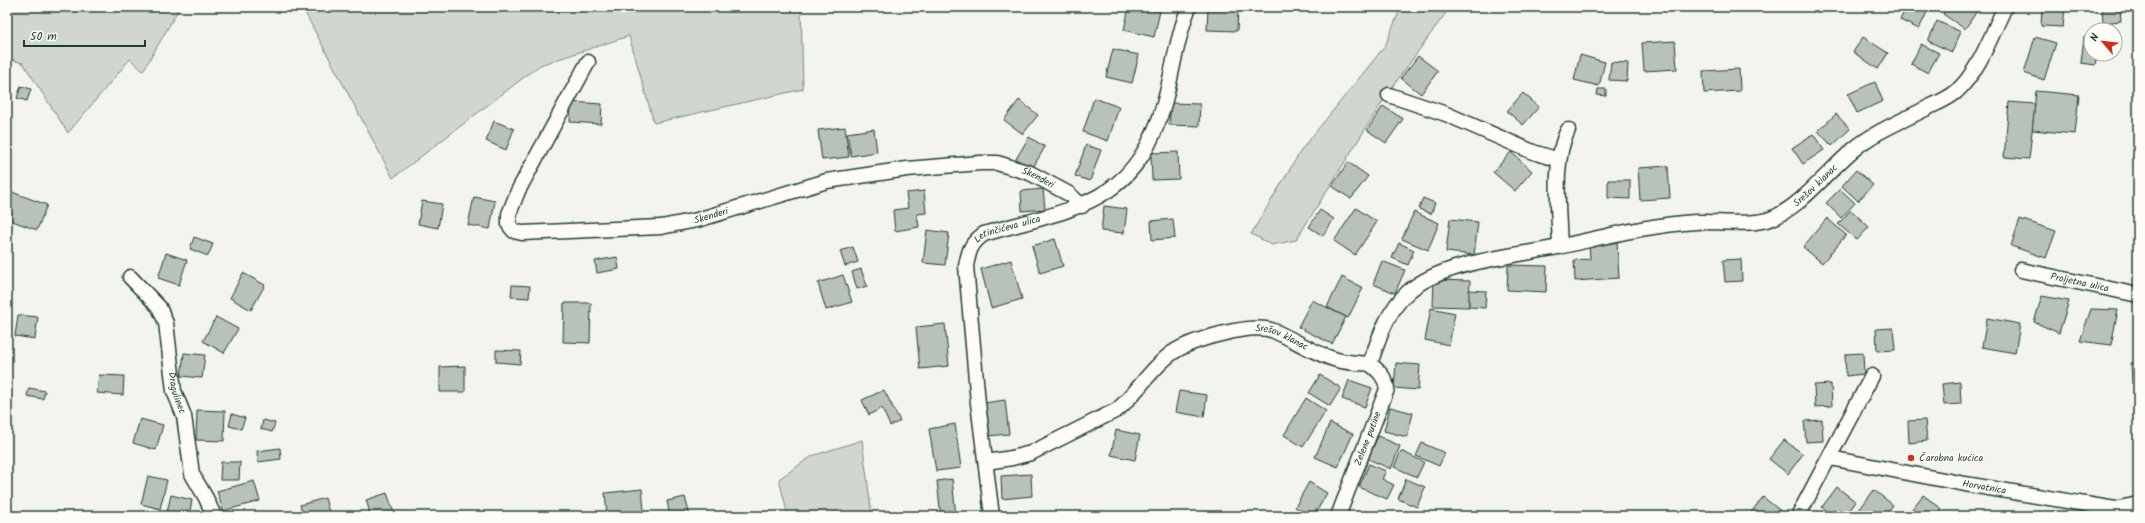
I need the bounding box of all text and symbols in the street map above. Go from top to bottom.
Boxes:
scale bar [24,22,145,48]
north arrow [2083,22,2123,62]
text: 50 m [30,27,57,46]
text: N [2085,30,2105,45]
street label: Srešov klanac [1790,160,1842,211]
street label: Skenderi [1020,163,1058,193]
street label: Skenderi [693,203,731,228]
street label: Letinčićeva ulica [970,211,1043,247]
street label: Proljetna ulica [2049,268,2111,297]
street label: Srešov klanac [1255,321,1311,355]
street label: Dragulinec [164,371,191,417]
street label: Zelene putine [1350,409,1386,468]
place label: Čarobna kućica [1919,450,1984,466]
marker: Čarobna kućica [1906,453,1916,463]
street label: Horvatnica [1961,476,2008,499]

